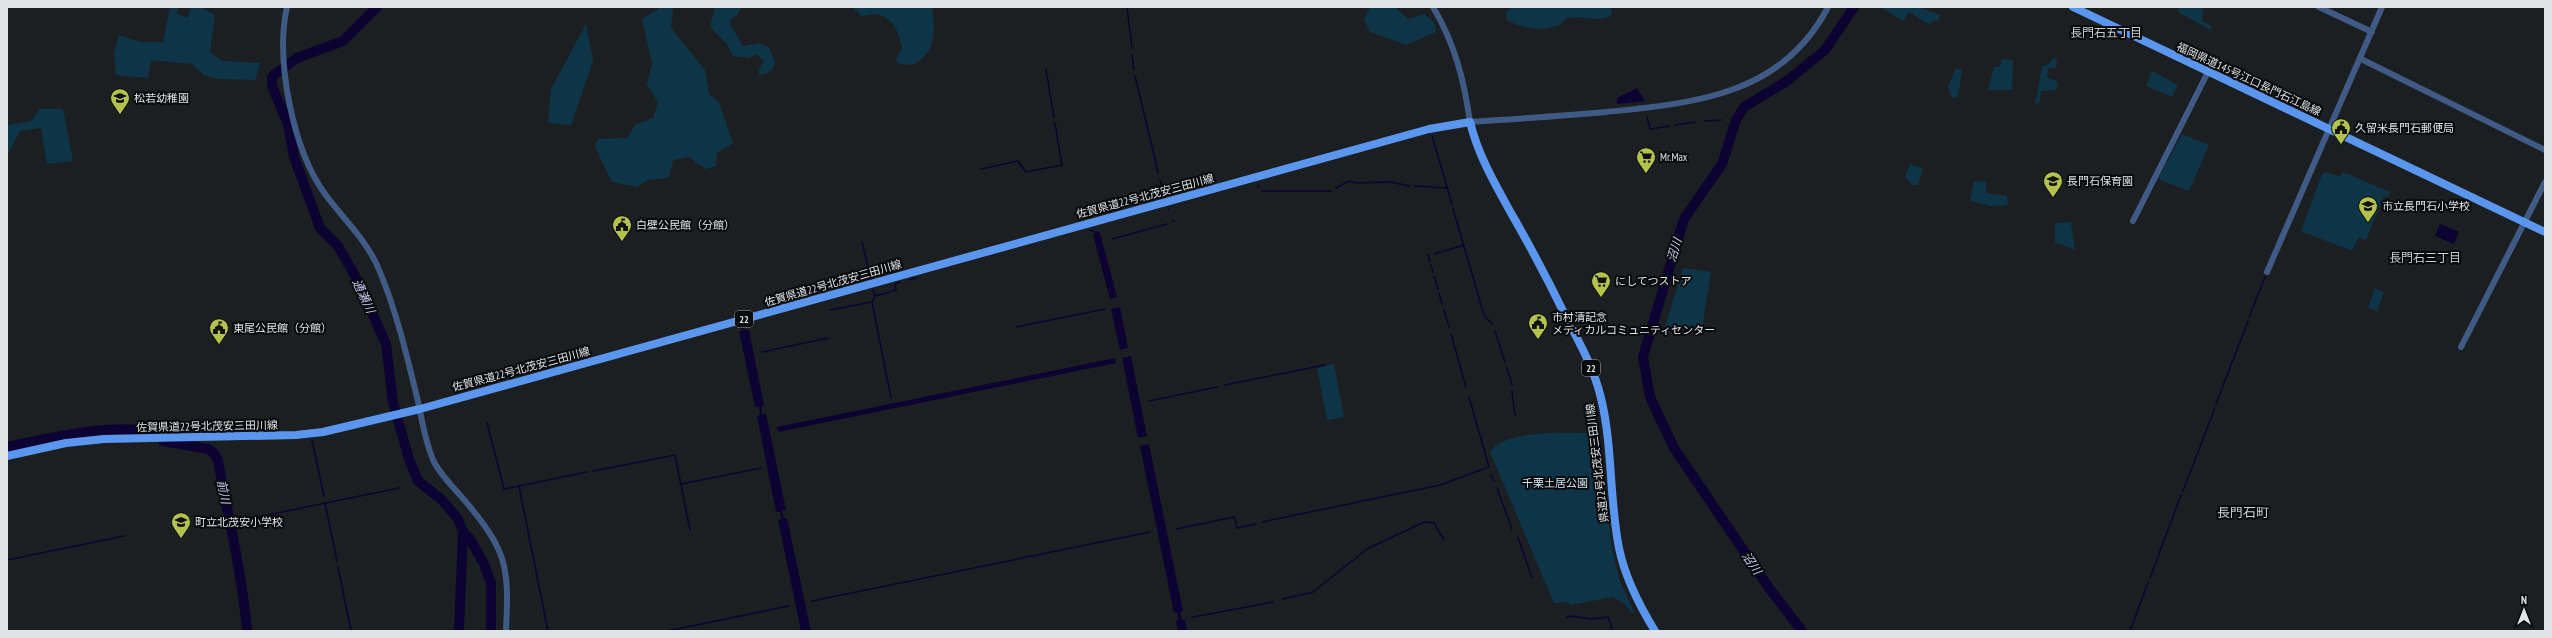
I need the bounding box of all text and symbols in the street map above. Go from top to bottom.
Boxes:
district label: 長門石五丁目 [2070,25,2142,40]
street label: 福岡県道145号江口長門石江島線 [2175,39,2323,119]
school or university icon: 松若幼稚園 [109,87,131,115]
place label: 松若幼稚園 [134,91,189,105]
public building icon: 久留米長門石郵便局 [2330,117,2352,145]
place label: 久留米長門石郵便局 [2355,121,2454,135]
supermarket icon: Mr.Max [1635,146,1657,174]
place label: Mr.Max [1660,150,1688,164]
school or university icon: 長門石保育園 [2042,170,2064,198]
street label: 佐賀県道22号北茂安三田川線 [1075,171,1215,221]
place label: 長門石保育園 [2067,174,2133,188]
school or university icon: 市立長門石小学校 [2357,195,2379,223]
place label: 市立長門石小学校 [2382,199,2470,213]
public building icon: 白壁公民館（分館） [611,214,633,242]
place label: 白壁公民館（分館） [636,218,735,232]
water label: 沼川 [1663,234,1685,264]
district label: 長門石三丁目 [2389,250,2461,265]
street label: 佐賀県道22号北茂安三田川線 [763,257,903,309]
supermarket icon: にしてつストア [1590,270,1612,298]
place label: にしてつストア [1615,274,1691,288]
water label: 通瀬川 [350,277,379,317]
place label: 市村清記念 メディカルコミュニティセンター [1552,310,1715,337]
road number: 22 [735,311,753,327]
public building icon: 市村清記念 メディカルコミュニティセンター [1527,312,1549,340]
public building icon: 東尾公民館（分館） [208,317,230,345]
place label: 東尾公民館（分館） [233,321,332,335]
street label: 佐賀県道22号北茂安三田川線 [451,344,591,394]
road number: 22 [1582,360,1600,376]
street label: 県道22号北茂安三田川線 [1583,403,1611,523]
street label: 佐賀県道22号北茂安三田川線 [136,418,278,434]
park label: 千栗土居公園 [1522,476,1588,490]
water label: 前川 [214,479,234,507]
district label: 長門石町 [2217,504,2269,521]
school or university icon: 町立北茂安小学校 [170,511,192,539]
place label: 町立北茂安小学校 [195,515,283,529]
water label: 沼川 [1739,549,1766,579]
north arrow [2504,590,2544,630]
text: N [2521,593,2527,607]

